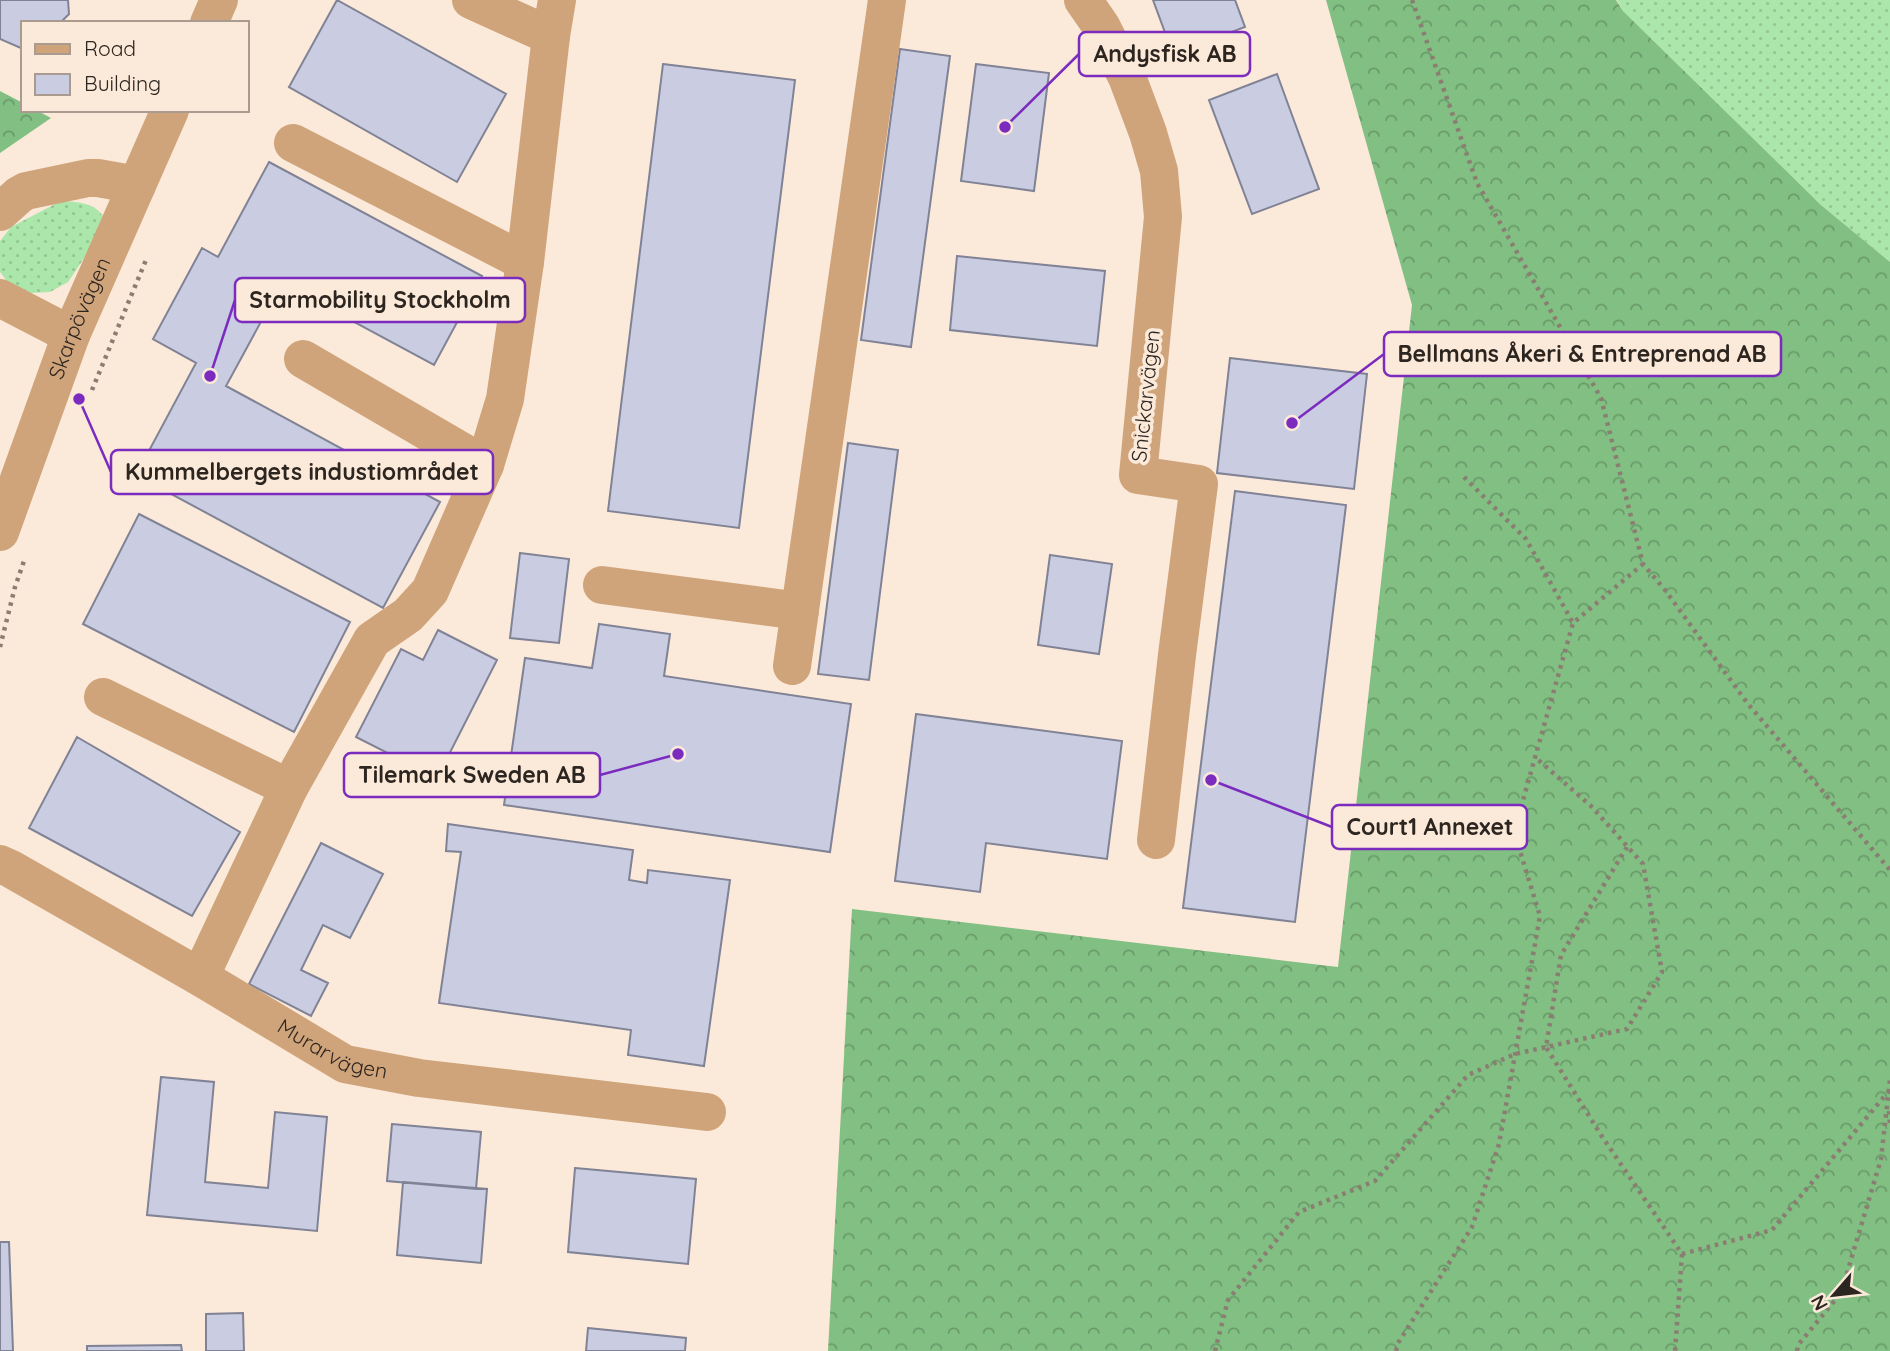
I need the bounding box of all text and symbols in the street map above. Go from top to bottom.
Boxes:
legend [21,21,248,112]
callout: Andysfisk AB [1079,32,1250,76]
text: Road [84,35,136,61]
text: Andysfisk AB [1093,39,1237,68]
text: Building [84,70,161,96]
street label: Skarpövägen [42,253,116,383]
callout: Starmobility Stockholm [235,278,525,322]
text: Starmobility Stockholm [249,285,511,314]
street label: Snickarvägen [1125,328,1165,463]
callout: Bellmans Åkeri & Entreprenad AB [1384,332,1781,376]
text: Bellmans Åkeri & Entreprenad AB [1397,339,1767,368]
callout: Kummelbergets industiområdet [111,450,493,494]
text: Kummelbergets industiområdet [125,457,479,486]
callout: Tilemark Sweden AB [344,753,600,797]
text: Tilemark Sweden AB [358,760,586,789]
callout: Court1 Annexet [1332,805,1527,849]
text: Court1 Annexet [1347,812,1513,841]
street label: Murarvägen [273,1013,390,1084]
north arrow [1799,1260,1869,1330]
text: N [1805,1291,1833,1315]

